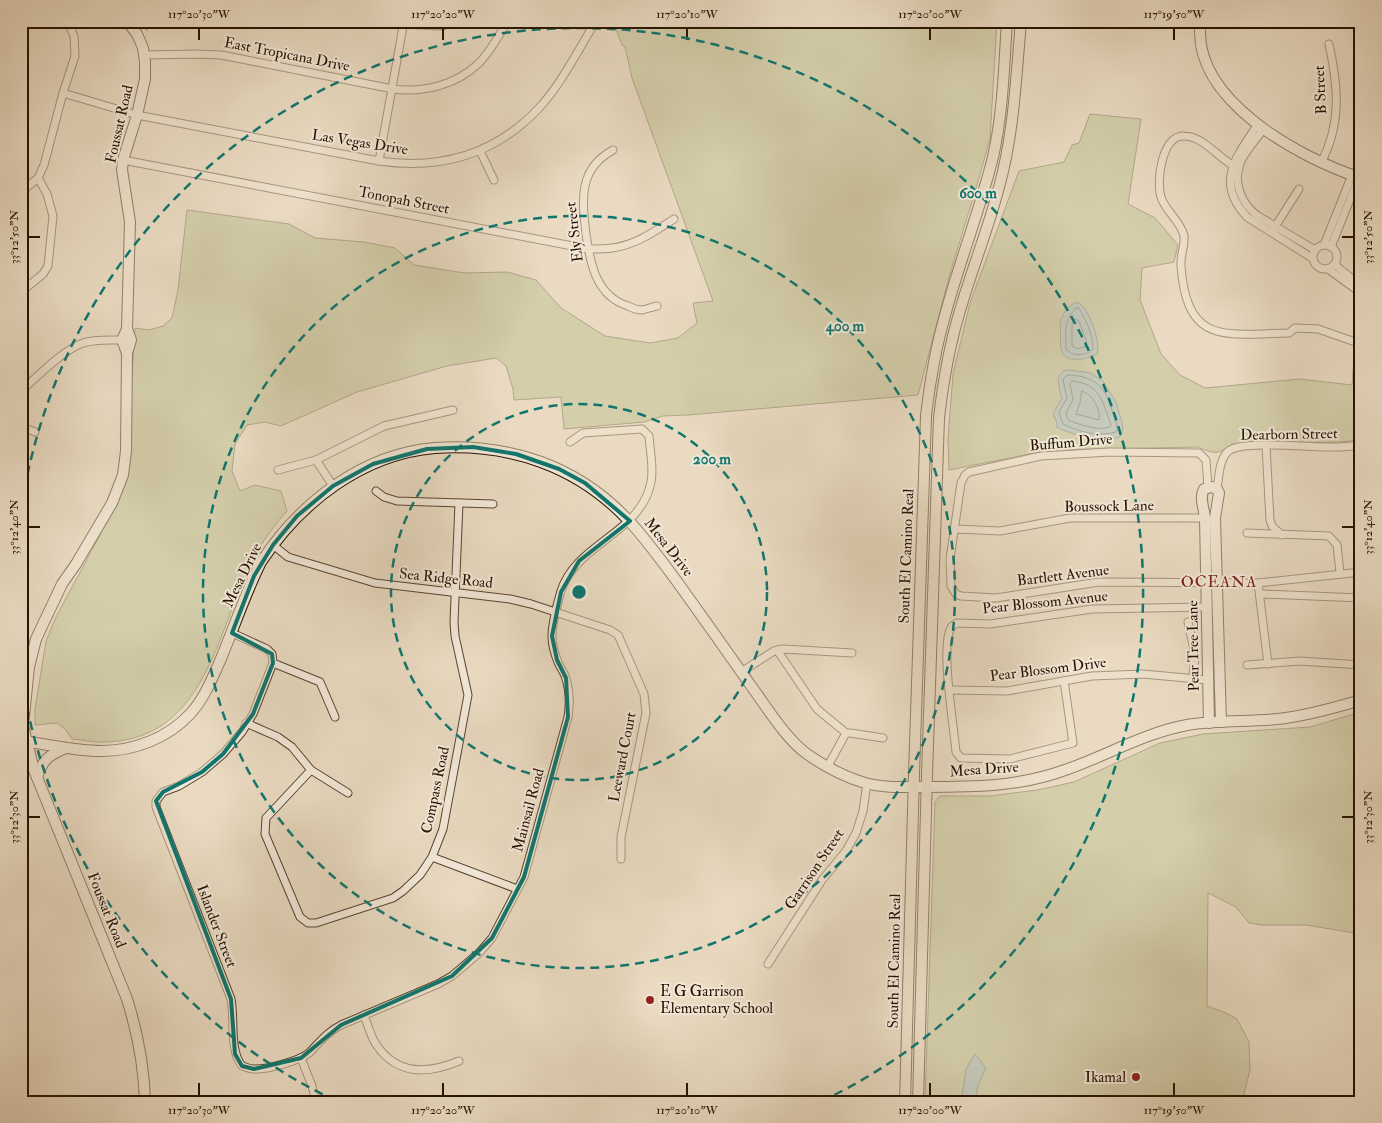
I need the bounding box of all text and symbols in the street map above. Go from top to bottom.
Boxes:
text: 117°20'30"W [168,7,231,22]
text: 117°20'20"W [411,7,475,22]
text: 117°20'10"W [656,7,719,22]
text: 117°20'00"W [898,7,962,22]
text: 117°19'50"W [1144,7,1205,22]
street label: East Tropicana Drive [222,33,351,77]
street label: B Street [1310,65,1331,115]
street label: Foussat Road [101,82,138,165]
street label: Las Vegas Drive [310,126,409,159]
street label: Tonopah Street [357,182,451,220]
text: 600 m [959,184,997,203]
street label: Ely Street [561,201,588,263]
text: 33°12'50"N [7,210,22,264]
text: 33°12'50"N [1361,210,1376,264]
text: 400 m [825,317,864,336]
street label: Dearborn Street [1240,424,1338,445]
street label: Buffum Drive [1029,429,1113,456]
text: 200 m [693,450,731,469]
street label: South El Camino Real [895,488,918,624]
street label: Boussock Lane [1064,496,1154,517]
text: 33°12'40"N [7,499,22,555]
text: 33°12'40"N [1361,499,1376,555]
street label: Mesa Drive [640,514,697,580]
street label: Mesa Drive [219,540,266,611]
street label: Bartlett Avenue [1016,560,1110,591]
street label: Sea Ridge Road [398,564,494,593]
district label: OCEANA [1181,572,1257,592]
centre of rings [570,583,588,601]
street label: Pear Blossom Avenue [981,586,1109,619]
street label: Pear Tree Lane [1183,600,1204,692]
street label: Pear Blossom Drive [989,653,1107,686]
street label: Leeward Court [604,710,641,804]
street label: Compass Road [417,744,455,836]
street label: Mesa Drive [949,758,1019,781]
street label: Mainsail Road [508,766,549,854]
text: 33°12'30"N [7,790,22,844]
text: 33°12'30"N [1361,790,1376,844]
street label: Garrison Street [780,825,848,913]
street label: Foussat Road [83,870,131,951]
street label: Islander Street [192,882,241,971]
street label: South El Camino Real [884,893,905,1029]
place label: E G Garrison Elementary School [660,982,773,1018]
marker: E G Garrison Elementary School [644,994,656,1006]
place label: Ikamal [1085,1068,1126,1087]
marker: Ikamal [1130,1071,1142,1083]
text: 117°20'30"W [168,1103,231,1118]
text: 117°20'20"W [411,1103,475,1118]
text: 117°20'10"W [656,1103,719,1118]
text: 117°20'00"W [898,1103,962,1118]
text: 117°19'50"W [1144,1103,1205,1118]

